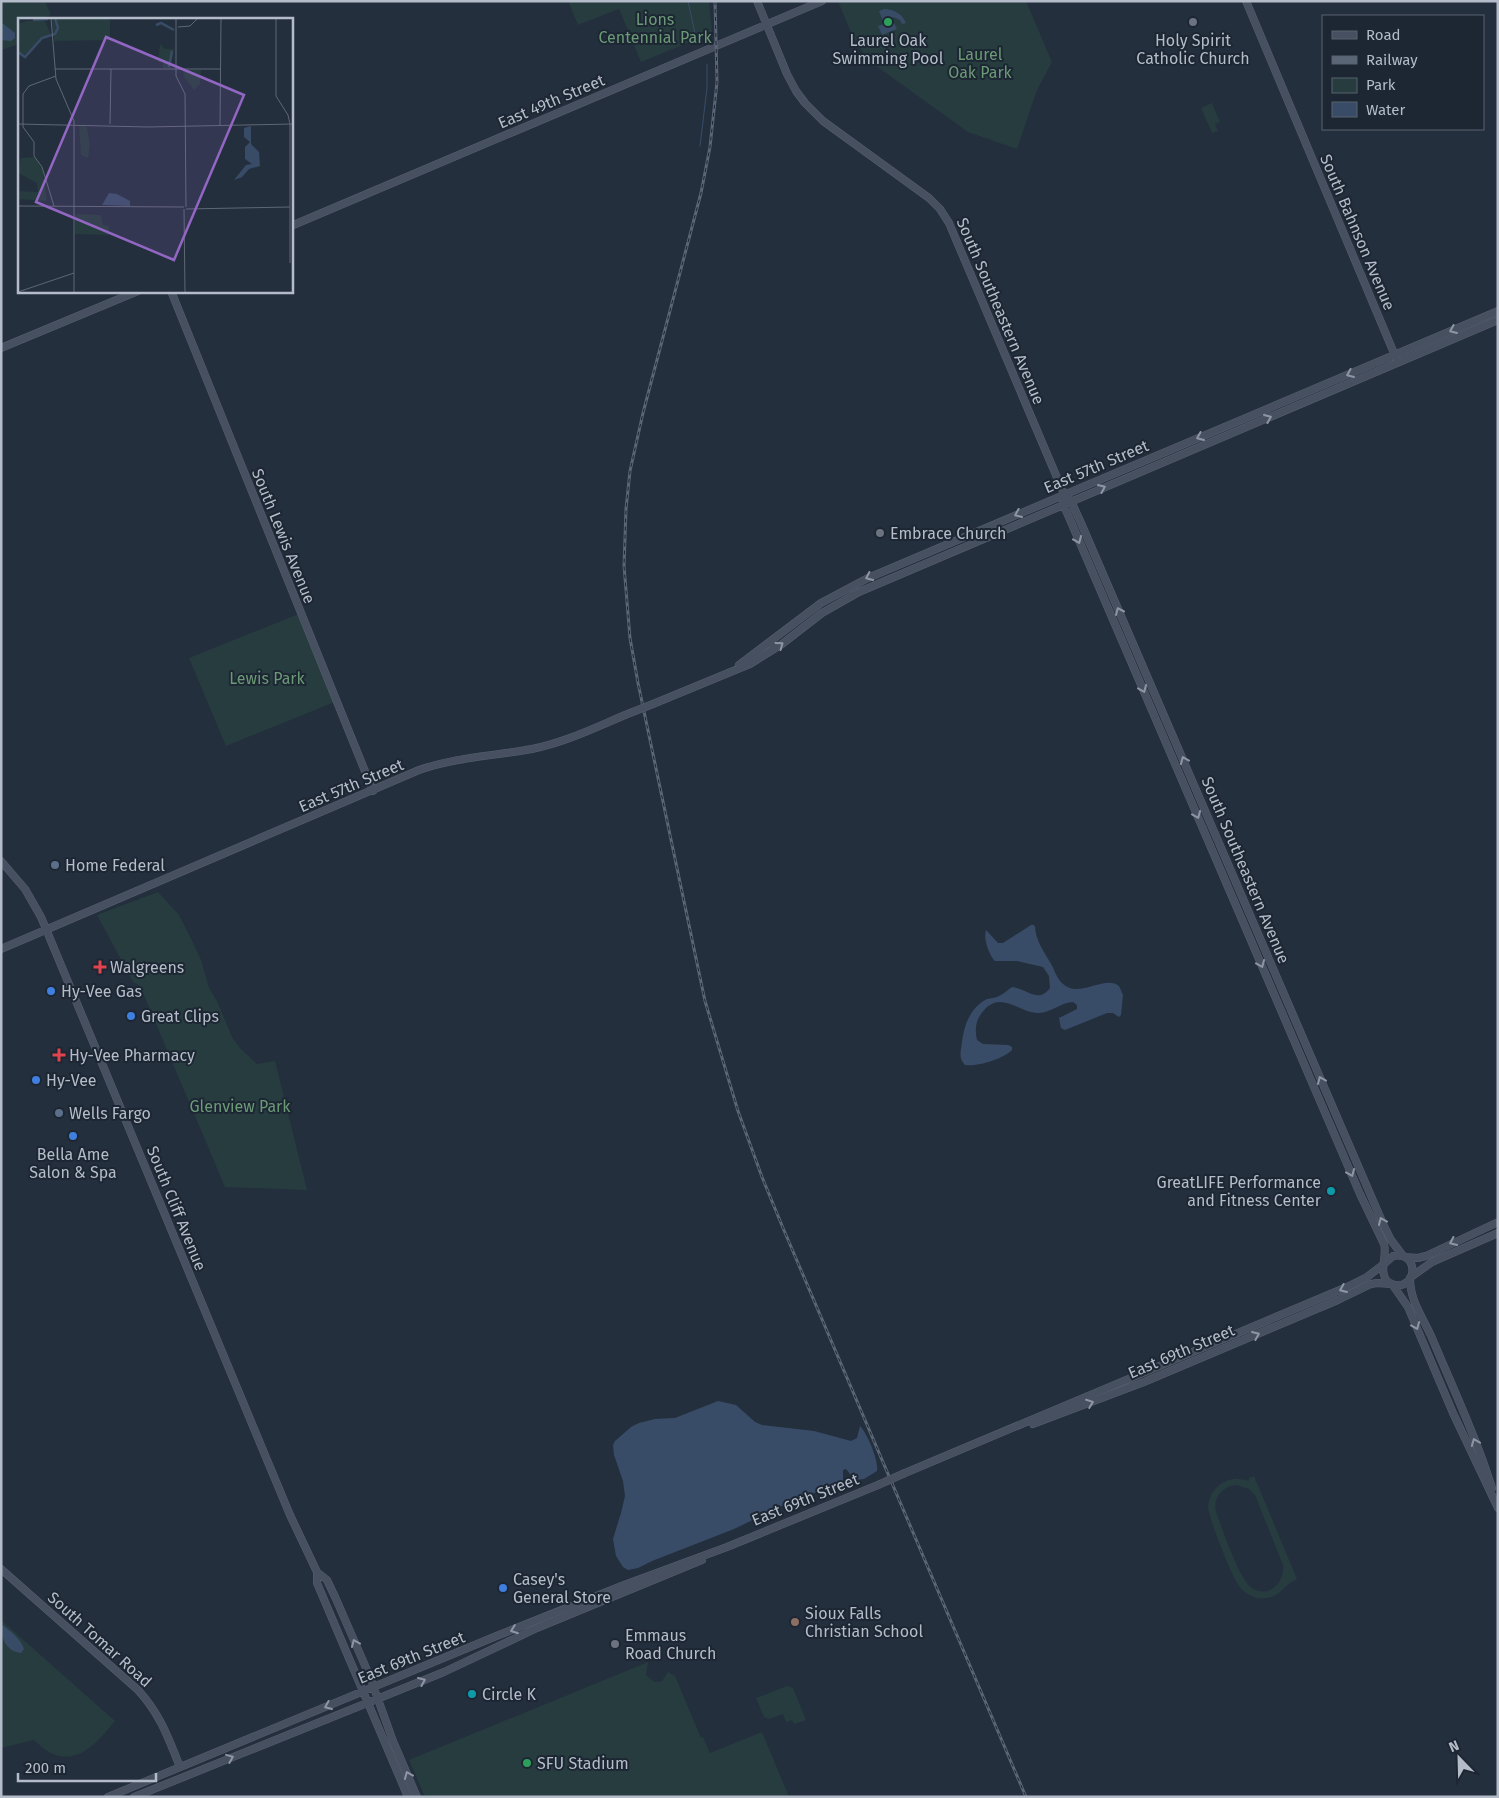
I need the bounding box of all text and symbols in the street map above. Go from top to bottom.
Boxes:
park label: Lions Centennial Park [598,10,712,47]
legend [1322,15,1484,130]
marker: Laurel Oak Swimming Pool [882,16,894,28]
marker: Holy Spirit Catholic Church [1187,16,1199,28]
inset map [18,18,292,292]
text: Road [1366,26,1401,44]
place label: Laurel Oak Swimming Pool [833,31,944,68]
place label: Holy Spirit Catholic Church [1136,31,1250,68]
park label: Laurel Oak Park [948,45,1013,82]
text: Railway [1366,51,1418,69]
street label: East 49th Street [495,70,607,132]
text: Park [1366,76,1396,94]
text: Water [1366,101,1405,119]
street label: South Bahnson Avenue [1316,151,1399,313]
street label: South Southeastern Avenue [953,215,1049,407]
one-way arrow [1449,324,1458,335]
one-way arrow [1346,368,1355,378]
one-way arrow [1263,414,1272,424]
one-way arrow [1196,431,1205,442]
street label: East 57th Street [1041,436,1152,497]
street label: South Lewis Avenue [248,466,319,606]
one-way arrow [1097,484,1106,495]
one-way arrow [1014,507,1023,518]
place label: Embrace Church [890,524,1006,543]
marker: Embrace Church [874,527,886,539]
one-way arrow [1072,535,1083,544]
one-way arrow [865,571,874,582]
one-way arrow [1115,607,1126,616]
one-way arrow [774,642,783,651]
park label: Lewis Park [229,669,306,688]
one-way arrow [1136,684,1147,693]
street label: East 57th Street [296,755,407,816]
one-way arrow [1179,756,1190,765]
street label: South Southeastern Avenue [1198,774,1294,966]
one-way arrow [1190,810,1201,819]
place label: Home Federal [65,856,165,875]
marker: Home Federal [49,859,61,871]
place label: Walgreens [110,958,184,977]
one-way arrow [1255,959,1266,968]
marker: Walgreens [94,961,106,973]
place label: Hy-Vee Gas [61,982,142,1001]
marker: Hy-Vee Gas [45,985,57,997]
place label: Great Clips [141,1007,219,1026]
marker: Great Clips [125,1010,137,1022]
place label: Hy-Vee Pharmacy [69,1046,195,1065]
marker: Hy-Vee Pharmacy [53,1049,65,1061]
place label: Hy-Vee [46,1071,97,1090]
marker: Hy-Vee [30,1074,42,1086]
one-way arrow [1317,1076,1328,1085]
park label: Glenview Park [190,1097,291,1116]
place label: Wells Fargo [69,1104,151,1123]
marker: Wells Fargo [53,1107,65,1119]
marker: Bella Ame Salon & Spa [67,1130,79,1142]
street label: South Cliff Avenue [143,1143,210,1273]
place label: Bella Ame Salon & Spa [29,1145,117,1182]
one-way arrow [1344,1168,1355,1177]
place label: GreatLIFE Performance and Fitness Center [1157,1173,1322,1210]
marker: GreatLIFE Performance and Fitness Center [1325,1185,1337,1197]
one-way arrow [1377,1217,1388,1226]
one-way arrow [1449,1236,1458,1247]
one-way arrow [1339,1282,1348,1293]
street label: East 69th Street [1125,1320,1238,1382]
one-way arrow [1410,1321,1421,1330]
one-way arrow [1251,1330,1260,1341]
one-way arrow [1085,1399,1094,1409]
one-way arrow [1471,1439,1481,1447]
street label: East 69th Street [749,1469,862,1530]
place label: Casey's General Store [513,1570,611,1607]
marker: Casey's General Store [497,1582,509,1594]
street label: South Tomar Road [44,1588,156,1691]
place label: Sioux Falls Christian School [805,1604,923,1641]
marker: Sioux Falls Christian School [789,1616,801,1628]
one-way arrow [511,1624,519,1634]
place label: Emmaus Road Church [625,1626,716,1663]
street label: East 69th Street [355,1627,468,1688]
marker: Emmaus Road Church [609,1638,621,1650]
one-way arrow [351,1639,362,1648]
one-way arrow [417,1677,426,1688]
place label: Circle K [482,1685,536,1704]
marker: Circle K [466,1688,478,1700]
one-way arrow [324,1701,332,1711]
north arrow [1434,1733,1484,1783]
text: N [1447,1737,1462,1756]
scale bar [18,1750,155,1782]
one-way arrow [225,1753,233,1763]
place label: SFU Stadium [537,1754,629,1773]
marker: SFU Stadium [521,1757,533,1769]
text: 200 m [25,1759,66,1777]
one-way arrow [404,1771,414,1780]

